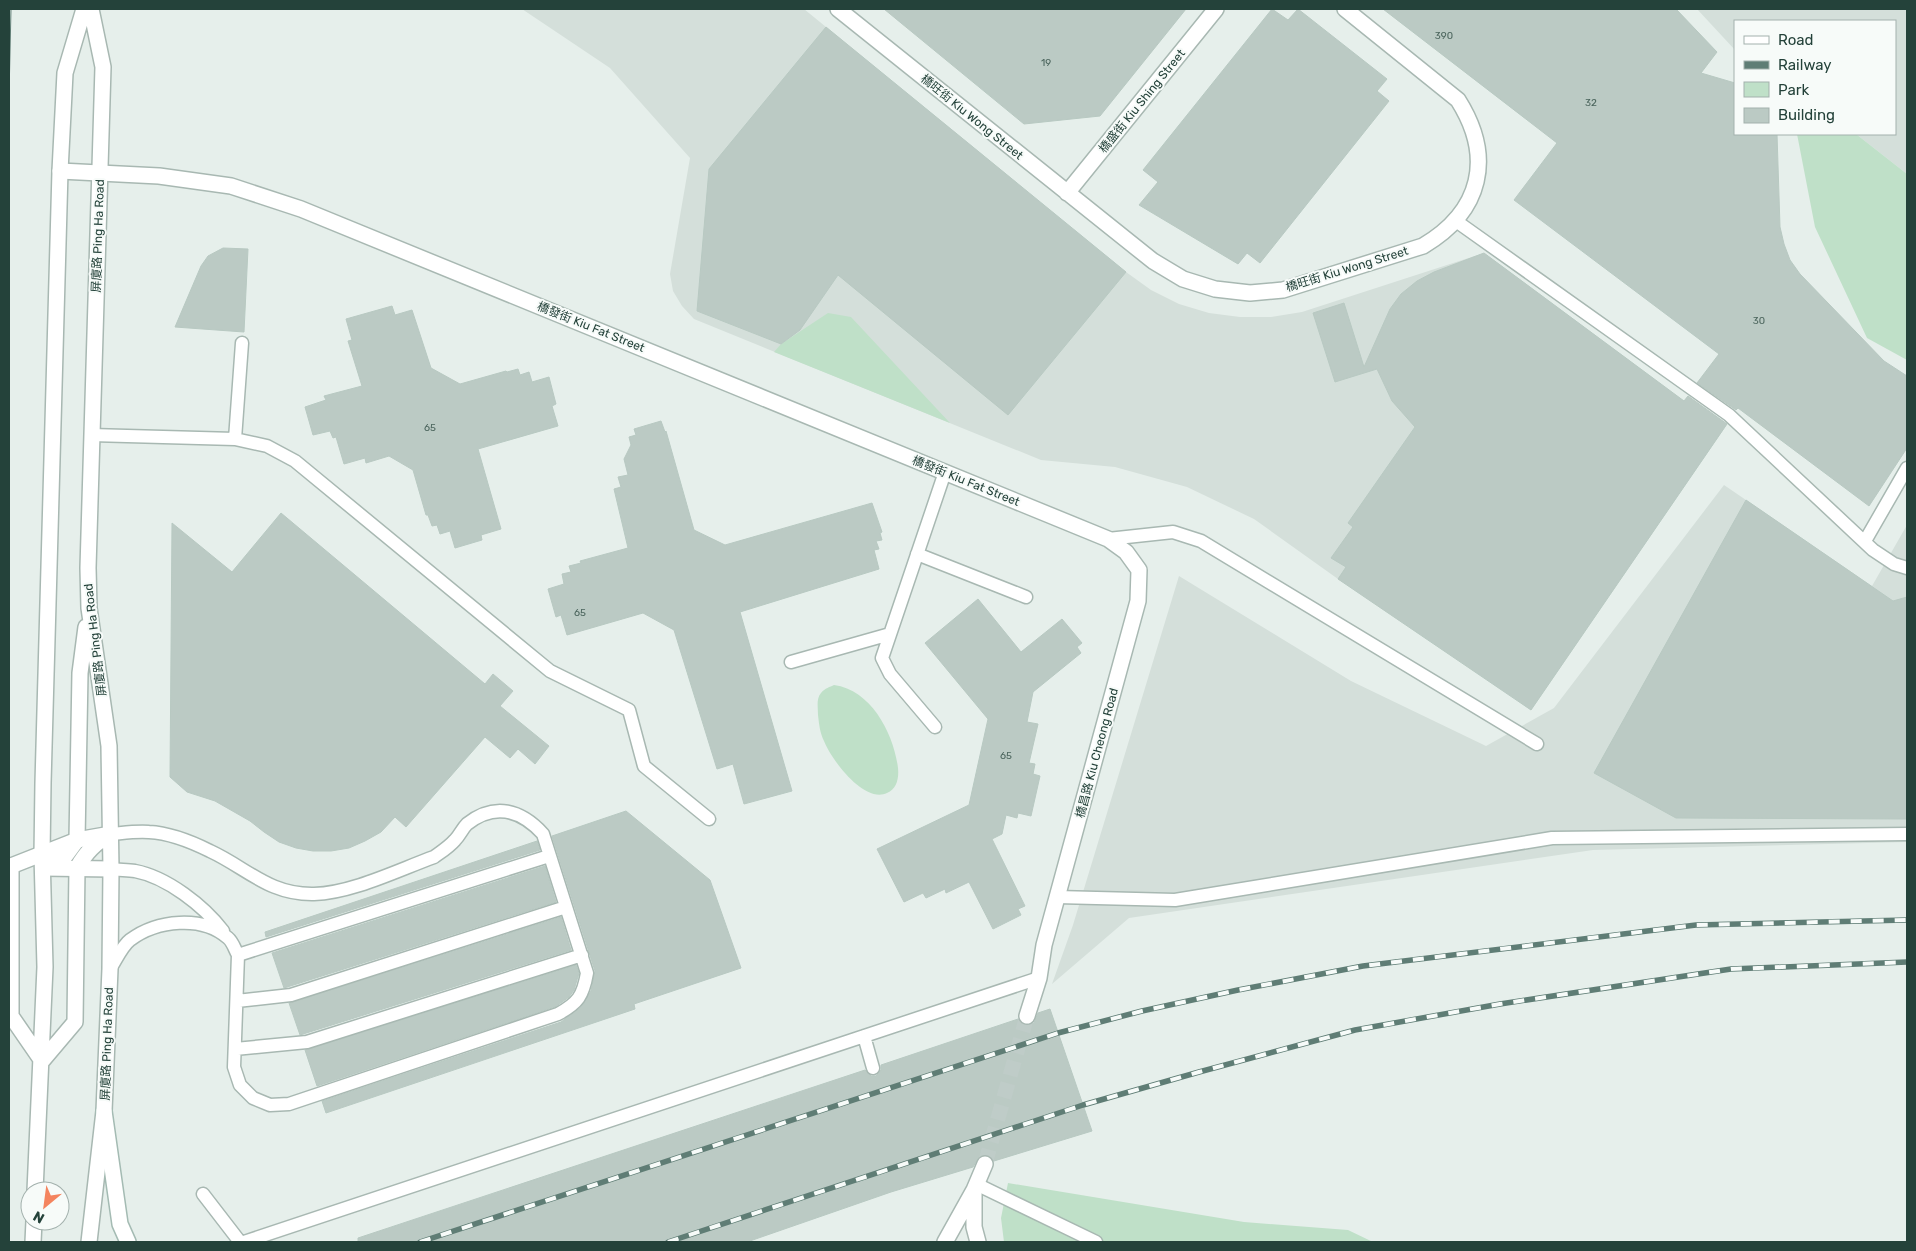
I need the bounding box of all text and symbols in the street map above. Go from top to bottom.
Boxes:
legend [1734,20,1896,135]
house number: 390 [1435,30,1453,42]
text: Road [1778,31,1814,49]
street label: 橋盛街 Kiu Shing Street [1096,46,1188,156]
text: Railway [1778,56,1832,74]
house number: 19 [1041,57,1051,69]
street label: 橋旺街 Kiu Wong Street [918,71,1026,163]
text: Park [1778,81,1809,99]
house number: 32 [1585,97,1597,109]
text: Building [1778,106,1835,124]
street label: 屏廈路 Ping Ha Road [89,179,107,293]
street label: 橋旺街 Kiu Wong Street [1284,244,1410,294]
street label: 橋發街 Kiu Fat Street [535,299,647,355]
house number: 30 [1753,315,1765,327]
house number: 65 [424,422,436,434]
street label: 橋發街 Kiu Fat Street [910,453,1022,509]
street label: 屏廈路 Ping Ha Road [81,583,109,697]
house number: 65 [574,607,586,619]
street label: 橋昌路 Kiu Cheong Road [1073,686,1121,820]
house number: 65 [1000,750,1012,762]
street label: 屏廈路 Ping Ha Road [98,987,116,1101]
north arrow [20,1181,70,1231]
text: N [30,1207,47,1227]

